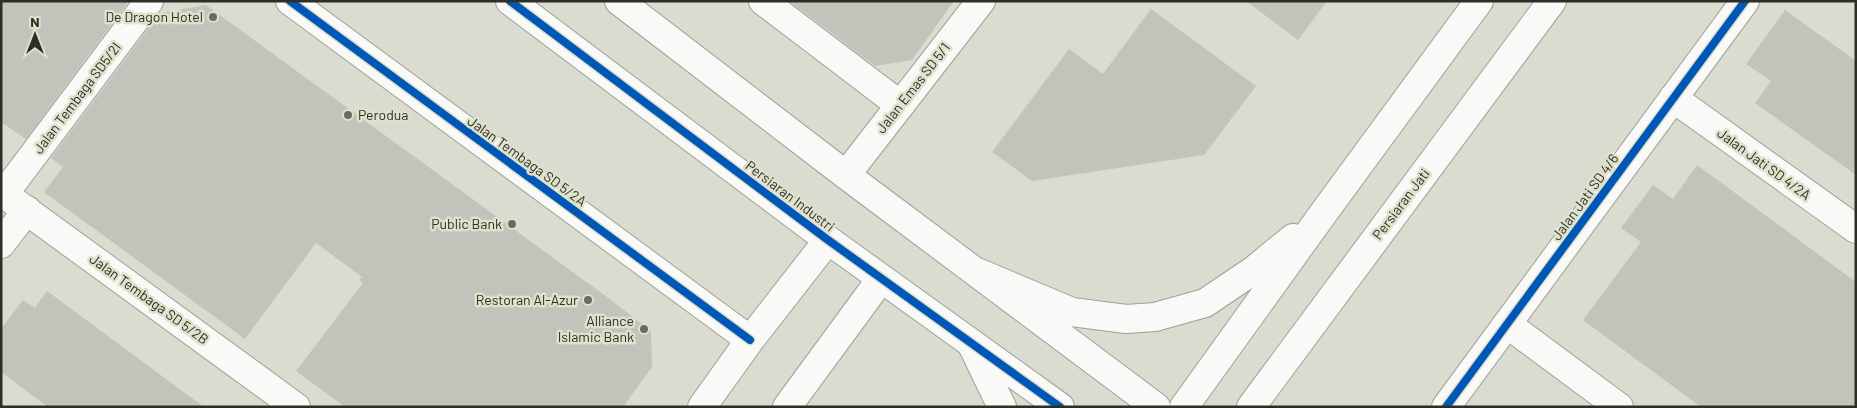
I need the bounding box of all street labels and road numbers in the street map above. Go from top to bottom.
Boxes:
street label: Jalan Tembaga SD5/2I [29,39,124,157]
street label: Jalan Emas SD 5/1 [872,39,953,136]
street label: Jalan Tembaga SD 5/2A [465,112,590,210]
street label: Jalan Jati SD 4/2A [1714,124,1815,204]
street label: Jalan Jati SD 4/6 [1548,150,1622,243]
street label: Persiaran Industri [742,157,838,235]
street label: Persiaran Jati [1368,165,1433,243]
street label: Jalan Tembaga SD 5/2B [86,250,212,347]

